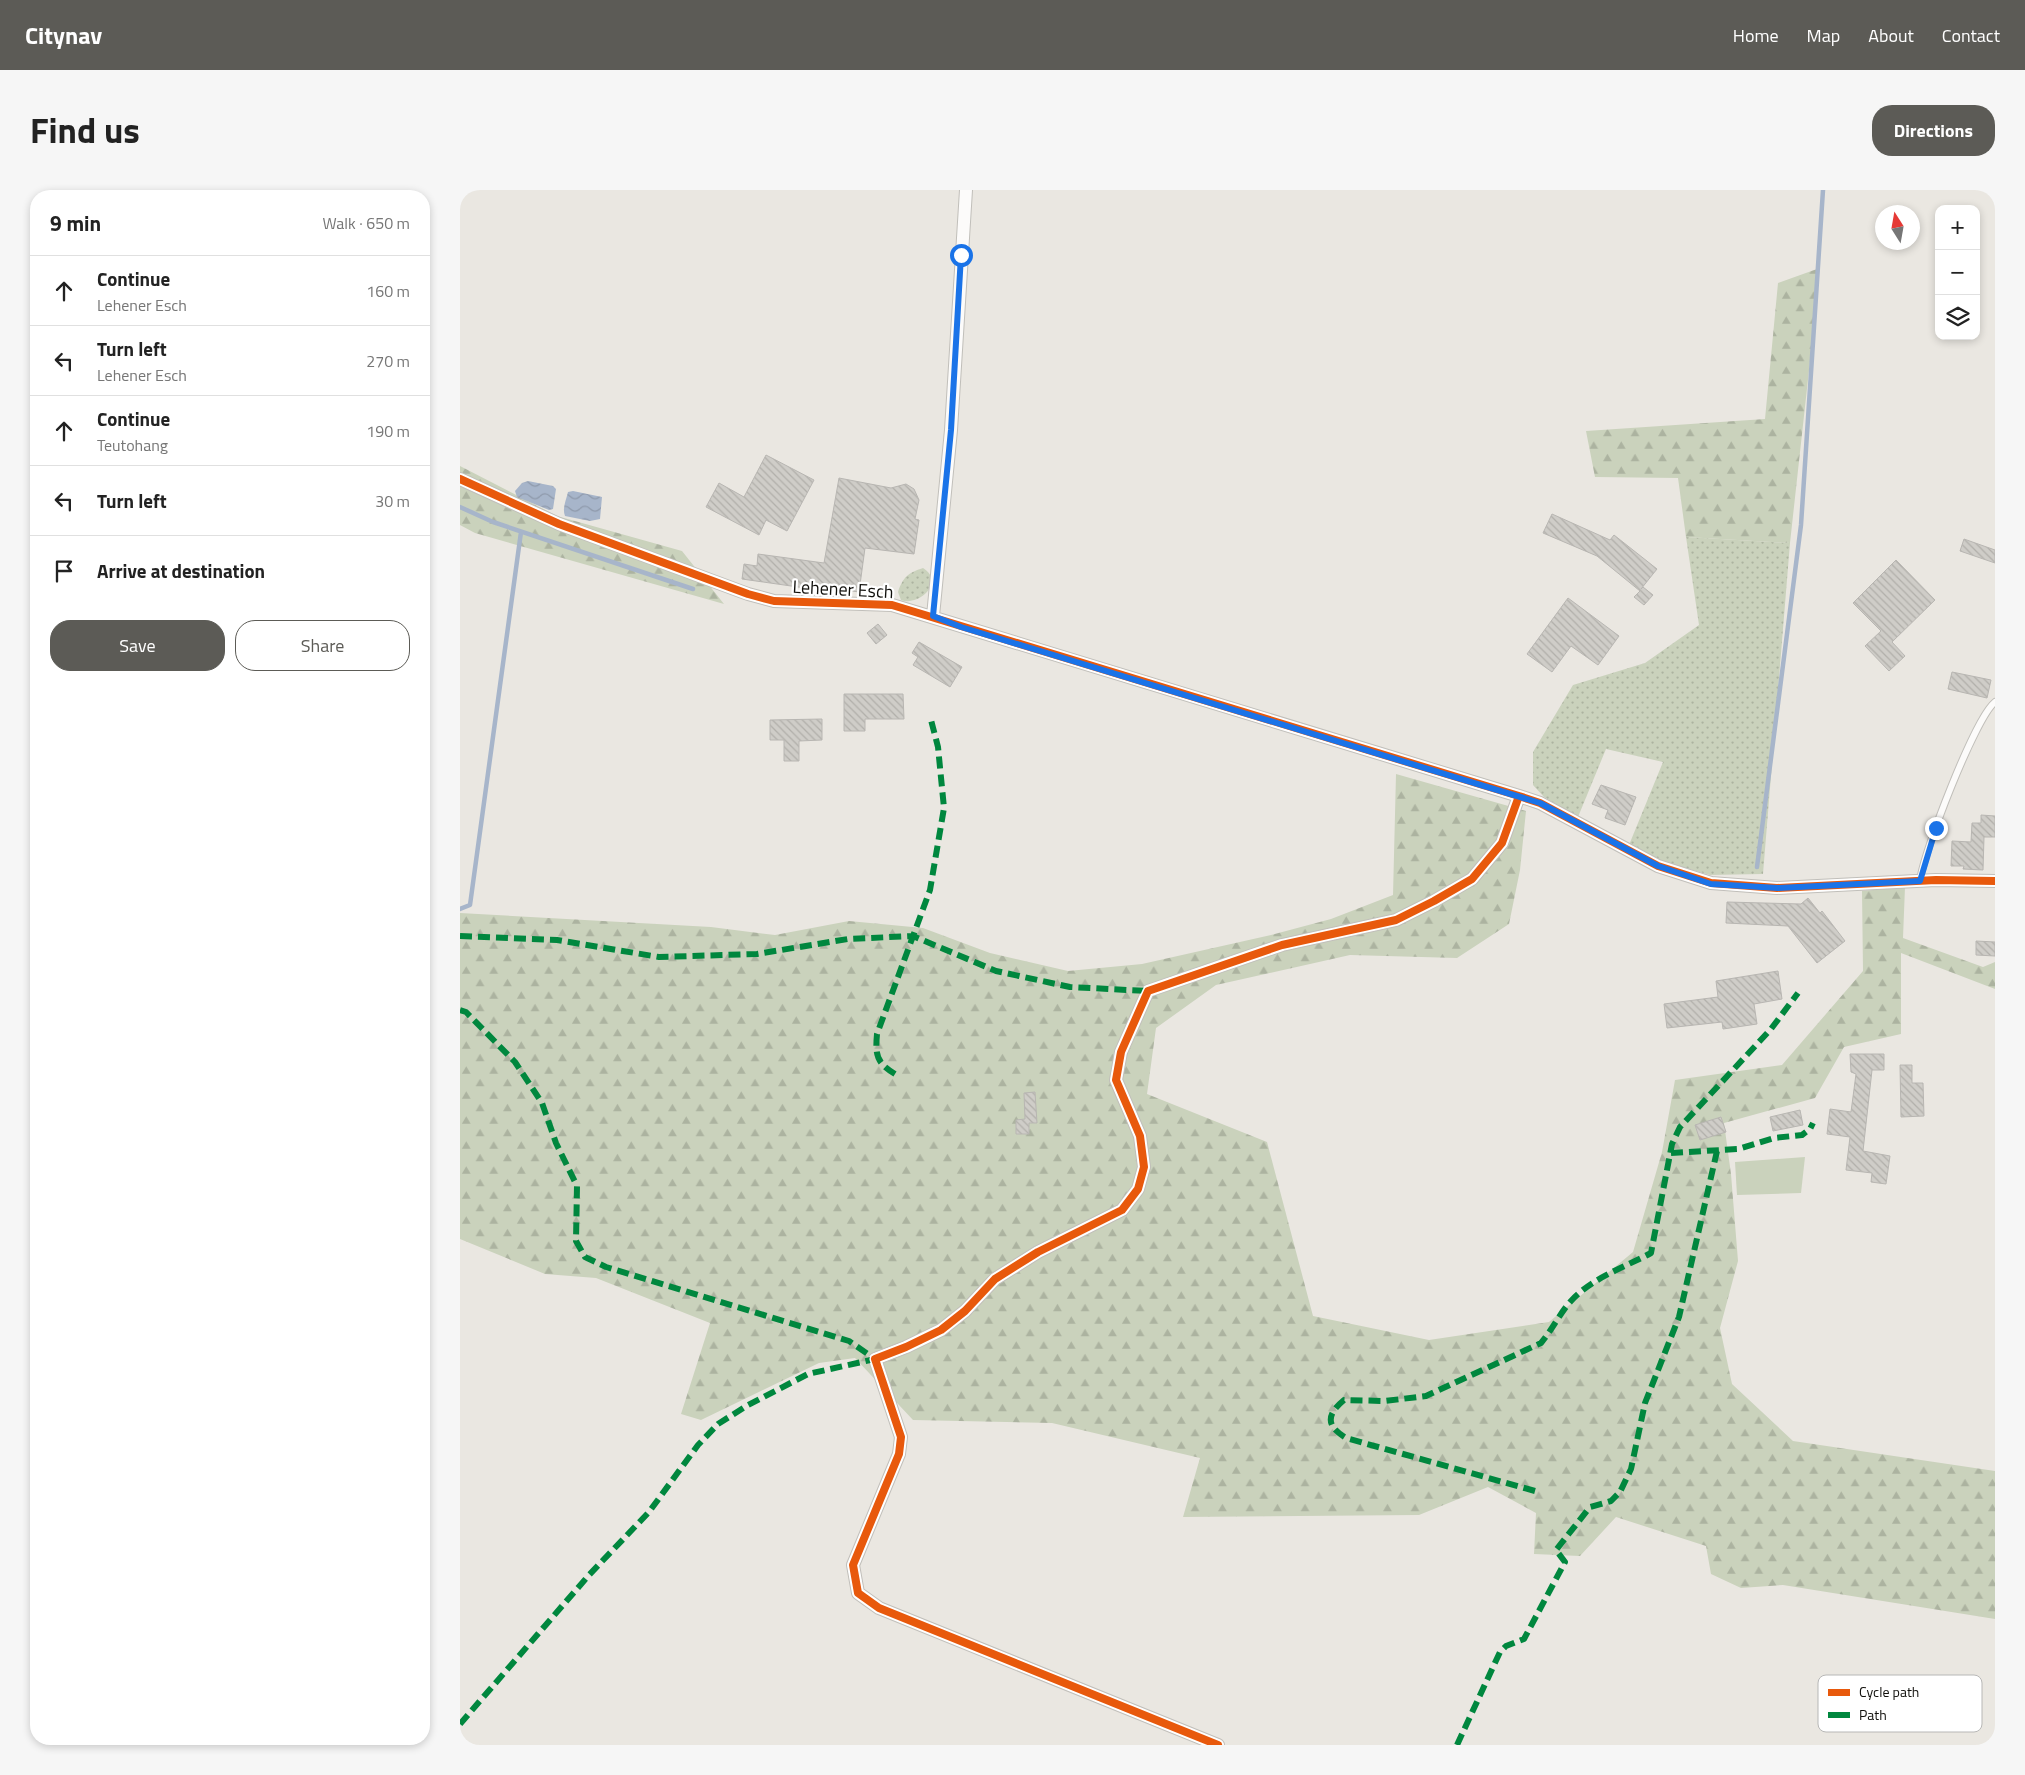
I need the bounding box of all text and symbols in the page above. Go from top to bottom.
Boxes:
text: Citynav [25,17,102,53]
text: Home [1733,22,1779,49]
text: Map [1807,22,1840,49]
text: About [1868,22,1914,49]
text: Contact [1942,22,2000,49]
text: Find us [30,103,140,157]
button: Directions [1872,105,1995,156]
north arrow [1875,205,1920,250]
map controls [1935,205,1980,340]
button: + [1935,205,1980,250]
text: 9 min [50,207,101,239]
text: Walk · 650 m [322,211,410,235]
route start [950,244,973,267]
button: − [1935,250,1980,295]
text: Continue [97,264,170,293]
icon: ahead [50,277,78,305]
text: 160 m [366,279,410,303]
text: Lehener Esch [97,293,187,317]
button: layers [1935,295,1980,340]
text: Turn left [97,334,167,363]
icon: left [50,347,78,375]
text: 270 m [366,349,410,373]
text: Lehener Esch [97,363,187,387]
text: Continue [97,404,170,433]
icon: ahead [50,417,78,445]
text: 190 m [366,419,410,443]
text: Teutohang [97,433,168,457]
text: Turn left [97,486,167,515]
icon: left [50,487,78,515]
text: 30 m [375,489,410,513]
text: Arrive at destination [97,556,265,585]
icon: arrive [50,557,78,585]
street label: Lehener Esch [792,573,894,605]
button: Save [50,620,225,671]
button: Share [235,620,410,671]
route end [1925,817,1948,840]
legend [1818,1675,1982,1732]
text: Cycle path [1859,1681,1919,1702]
text: Path [1859,1704,1887,1725]

